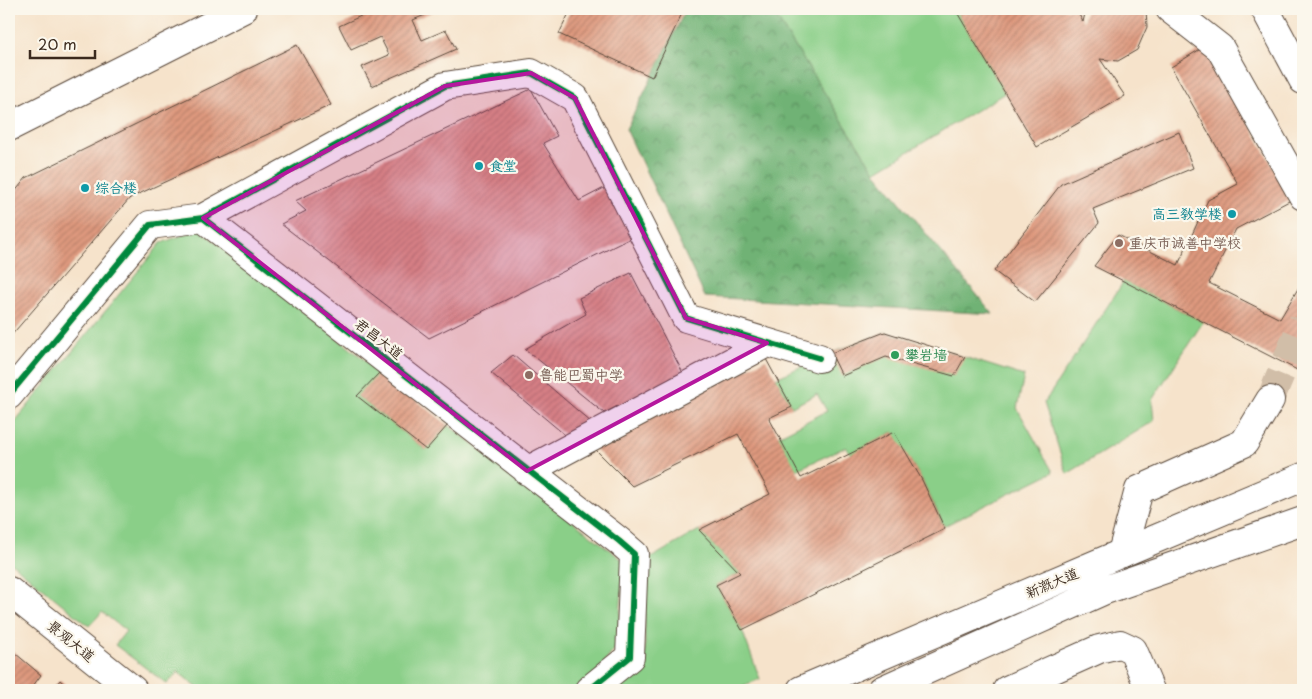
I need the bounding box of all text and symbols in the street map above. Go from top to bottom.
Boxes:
scale bar [30,28,95,60]
text: 20 m [38,32,77,55]
place label: 食堂 [489,155,517,176]
marker: 食堂 [473,160,485,172]
place label: 综合楼 [95,177,137,198]
marker: 综合楼 [79,182,91,194]
place label: 高三教学楼 [1152,203,1222,224]
marker: 高三教学楼 [1226,208,1238,220]
place label: 重庆市诚善中学校 [1129,232,1241,253]
marker: 重庆市诚善中学校 [1113,237,1125,249]
street label: 君昌大道 [351,313,408,364]
place label: 攀岩墙 [905,344,947,365]
marker: 攀岩墙 [889,349,901,361]
place label: 鲁能巴蜀中学 [539,364,623,385]
marker: 鲁能巴蜀中学 [523,369,535,381]
street label: 新溉大道 [1022,562,1082,603]
street label: 景观大道 [43,615,100,666]

